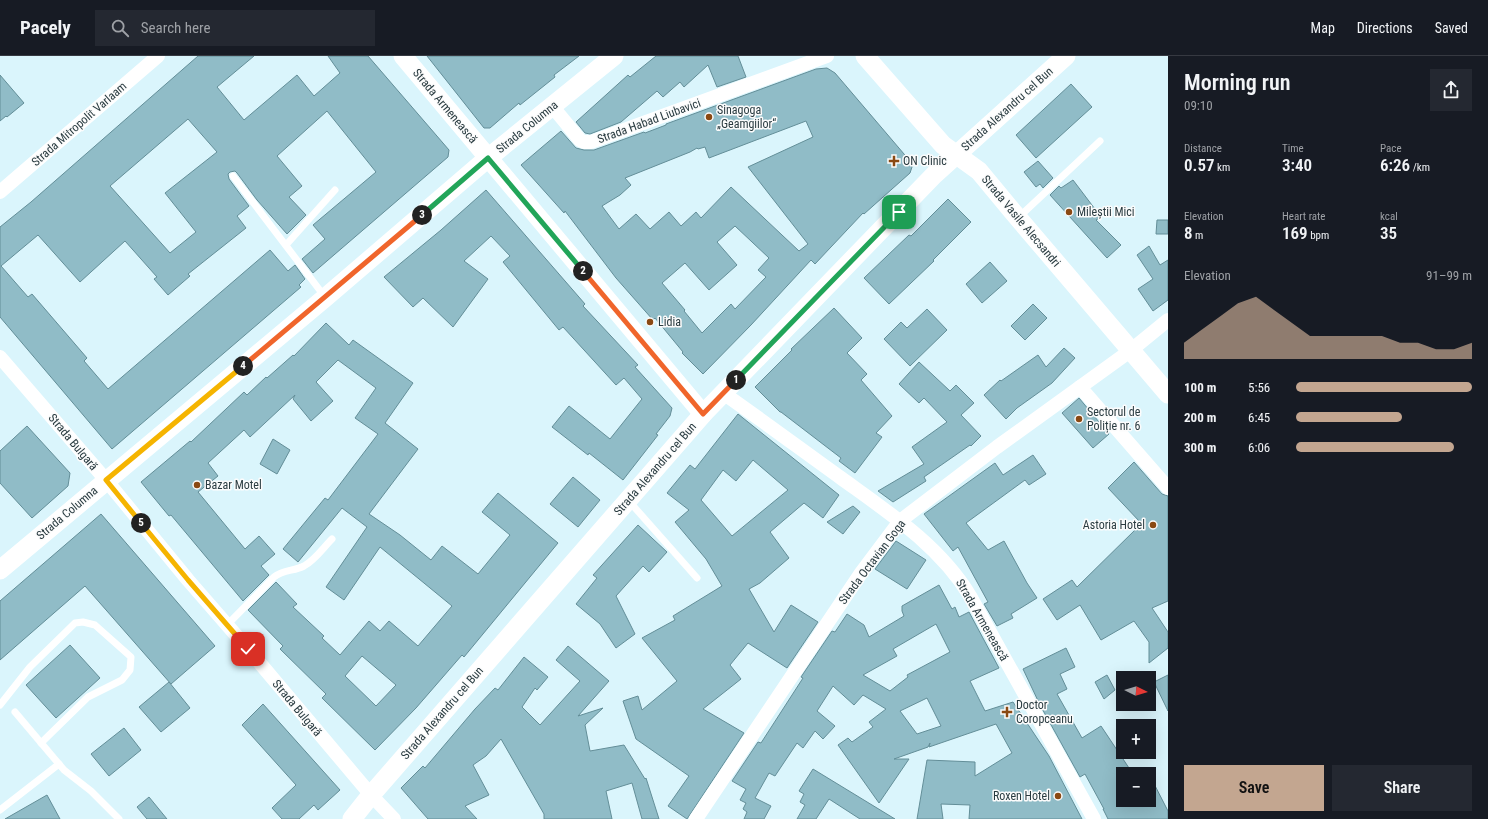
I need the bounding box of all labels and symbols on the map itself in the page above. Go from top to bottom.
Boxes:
street label: Strada Alexandru cel Bun [958,64,1056,154]
street label: Strada Armenească [410,66,480,146]
street label: Strada Mitropolit Varlaam [29,79,129,169]
street label: Strada Habad Liubavici [595,96,703,146]
street label: Strada Columna [493,98,561,156]
place label: Sinagoga „Geamgiilor“ [717,103,776,131]
marker: Sinagoga „Geamgiilor“ [704,112,714,122]
place label: ON Clinic [903,154,947,168]
marker: ON Clinic [888,155,900,167]
street label: Strada Vasile Alecsandri [979,172,1063,270]
pin [882,195,916,229]
pin: 3 [412,205,432,225]
place label: Mileștii Mici [1077,205,1135,220]
marker: Mileștii Mici [1064,207,1074,217]
pin: 2 [573,261,593,281]
place label: Lidia [658,315,681,329]
marker: Lidia [645,317,655,327]
pin: 4 [233,356,253,376]
pin: 1 [726,370,746,390]
place label: Sectorul de Poliție nr. 6 [1087,405,1141,434]
street label: Strada Bulgară [45,411,101,473]
marker: Sectorul de Poliție nr. 6 [1074,414,1084,424]
street label: Strada Alexandru cel Bun [611,420,699,518]
place label: Bazar Motel [205,478,262,492]
marker: Bazar Motel [192,480,202,490]
street label: Strada Columna [34,483,101,543]
pin: 5 [131,513,151,533]
street label: Strada Octavian Goga [836,517,909,607]
place label: Astoria Hotel [1083,518,1145,532]
marker: Astoria Hotel [1148,520,1158,530]
street label: Strada Armenească [953,576,1011,664]
pin [231,632,265,666]
street label: Strada Alexandru cel Bun [398,664,486,762]
north arrow [1116,671,1156,711]
street label: Strada Bulgară [269,677,325,739]
place label: Doctor Coropceanu [1016,698,1073,726]
marker: Doctor Coropceanu [1001,706,1013,718]
place label: Roxen Hotel [993,789,1050,803]
marker: Roxen Hotel [1053,791,1063,801]

